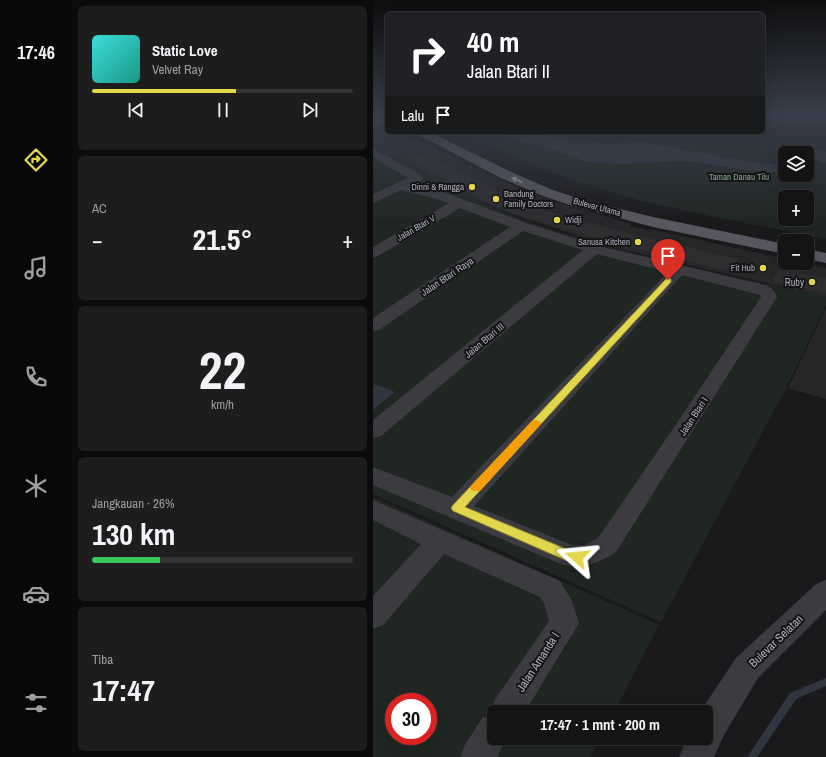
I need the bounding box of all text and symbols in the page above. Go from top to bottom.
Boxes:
text: 40 m [467,23,519,61]
icon: right [401,28,453,80]
text: 17:46 [17,40,55,65]
text: Static Love [152,40,218,61]
text: Jalan Btari II [467,59,550,84]
text: Velvet Ray [152,61,203,78]
icon: previous [125,99,147,121]
icon: pause [212,99,234,121]
icon: next [299,99,321,121]
icon: arrive [432,104,454,126]
text: Lalu [401,105,424,126]
icon: directions [22,146,50,174]
map controls [778,146,814,270]
button: layers [778,146,814,182]
park label: Taman Danau Tilu [709,171,769,183]
one-way arrow [512,177,523,183]
place label: Dinni & Rangga [411,181,464,193]
marker: Dinni & Rangga [467,182,477,192]
place label: Bandung Family Doctors [504,188,554,210]
button: + [778,190,814,226]
marker: Bandung Family Doctors [491,194,501,204]
street label: Bulevar Utama [572,195,622,219]
text: AC [92,200,107,217]
street label: Jalan Btari V [395,212,437,244]
place label: Widji [565,214,582,226]
marker: Widji [552,215,562,225]
text: 21.5° [193,219,252,259]
text: − [92,225,103,255]
text: + [342,225,353,255]
button: − [778,234,814,270]
place label: Sanusa Kitchen [578,236,630,248]
marker: Sanusa Kitchen [633,237,643,247]
pin [651,239,685,280]
icon: arrive [657,245,679,267]
icon: music [22,254,50,282]
street label: Jalan Btari Raya [419,254,476,299]
place label: Fit Hub [731,262,755,274]
marker: Fit Hub [758,263,768,273]
place label: Ruby [785,276,805,289]
marker: Ruby [807,277,817,287]
street label: Jalan Btari III [462,320,507,361]
text: 22 [199,335,246,405]
icon: phone [22,363,50,391]
street label: Jalan Btari I [676,394,711,438]
text: km/h [211,396,234,413]
icon: climate [22,472,50,500]
text: Jangkauan · 26% [92,495,174,512]
text: 130 km [92,514,175,554]
position arrow [556,536,598,578]
icon: car [22,580,50,608]
street label: Bulevar Selatan [745,611,807,671]
street label: Jalan Amanda I [513,629,563,695]
text: Tiba [92,651,113,668]
text: 17:47 [92,670,155,710]
icon: filters [22,689,50,717]
speed limit sign: 30 [385,693,437,745]
text: 17:47 · 1 mnt · 200 m [540,714,660,735]

